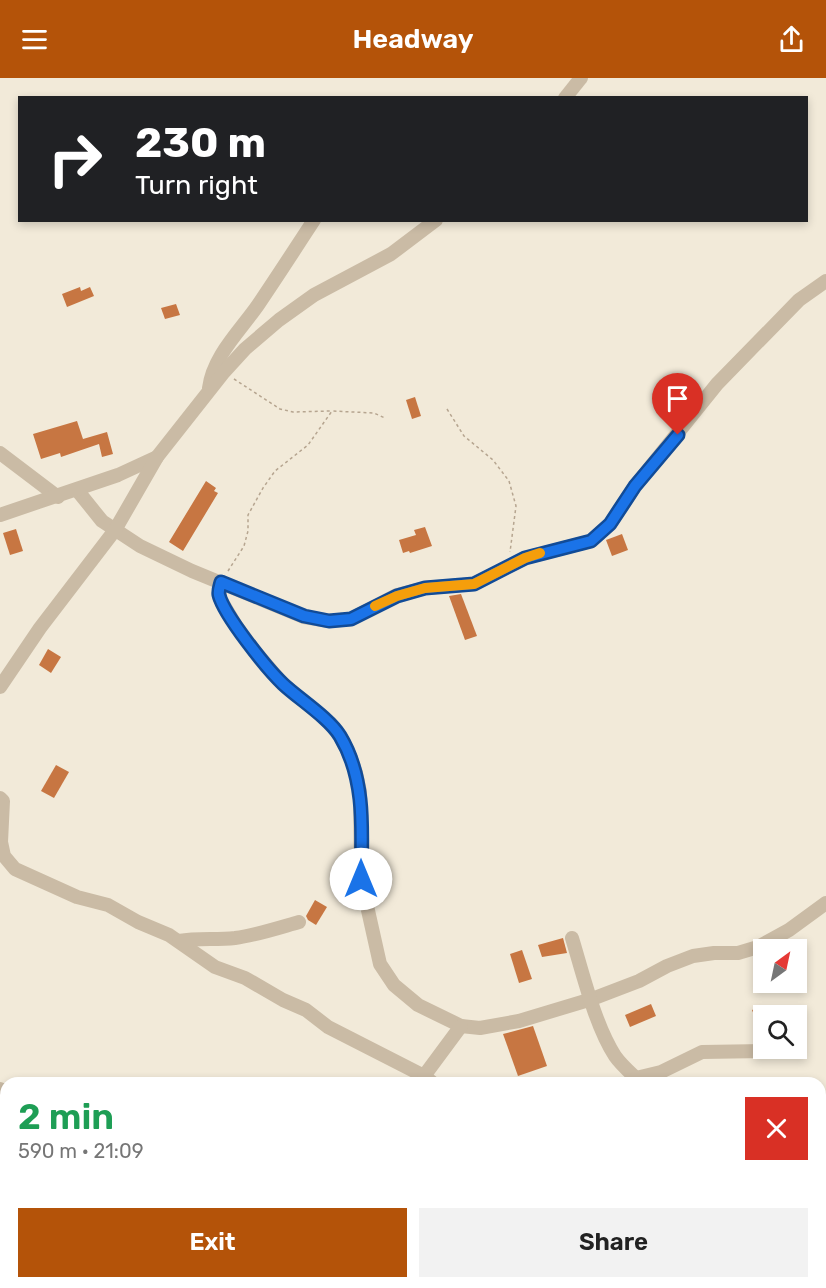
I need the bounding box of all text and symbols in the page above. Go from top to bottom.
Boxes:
icon: menu [18,23,51,56]
text: Headway [352,23,474,55]
icon: share [775,23,808,56]
text: 230 m [135,118,266,168]
icon: right [36,120,114,198]
text: Turn right [135,169,258,201]
pin [652,373,703,435]
icon: arrive [661,382,694,415]
position arrow [329,847,393,911]
north arrow [753,939,807,993]
map controls [753,939,807,1059]
button: search [753,1005,807,1059]
text: 2 min [18,1095,114,1138]
button: close [745,1097,808,1160]
text: 590 m · 21:09 [18,1139,144,1163]
button: Exit [18,1208,407,1277]
button: Share [419,1208,808,1277]

